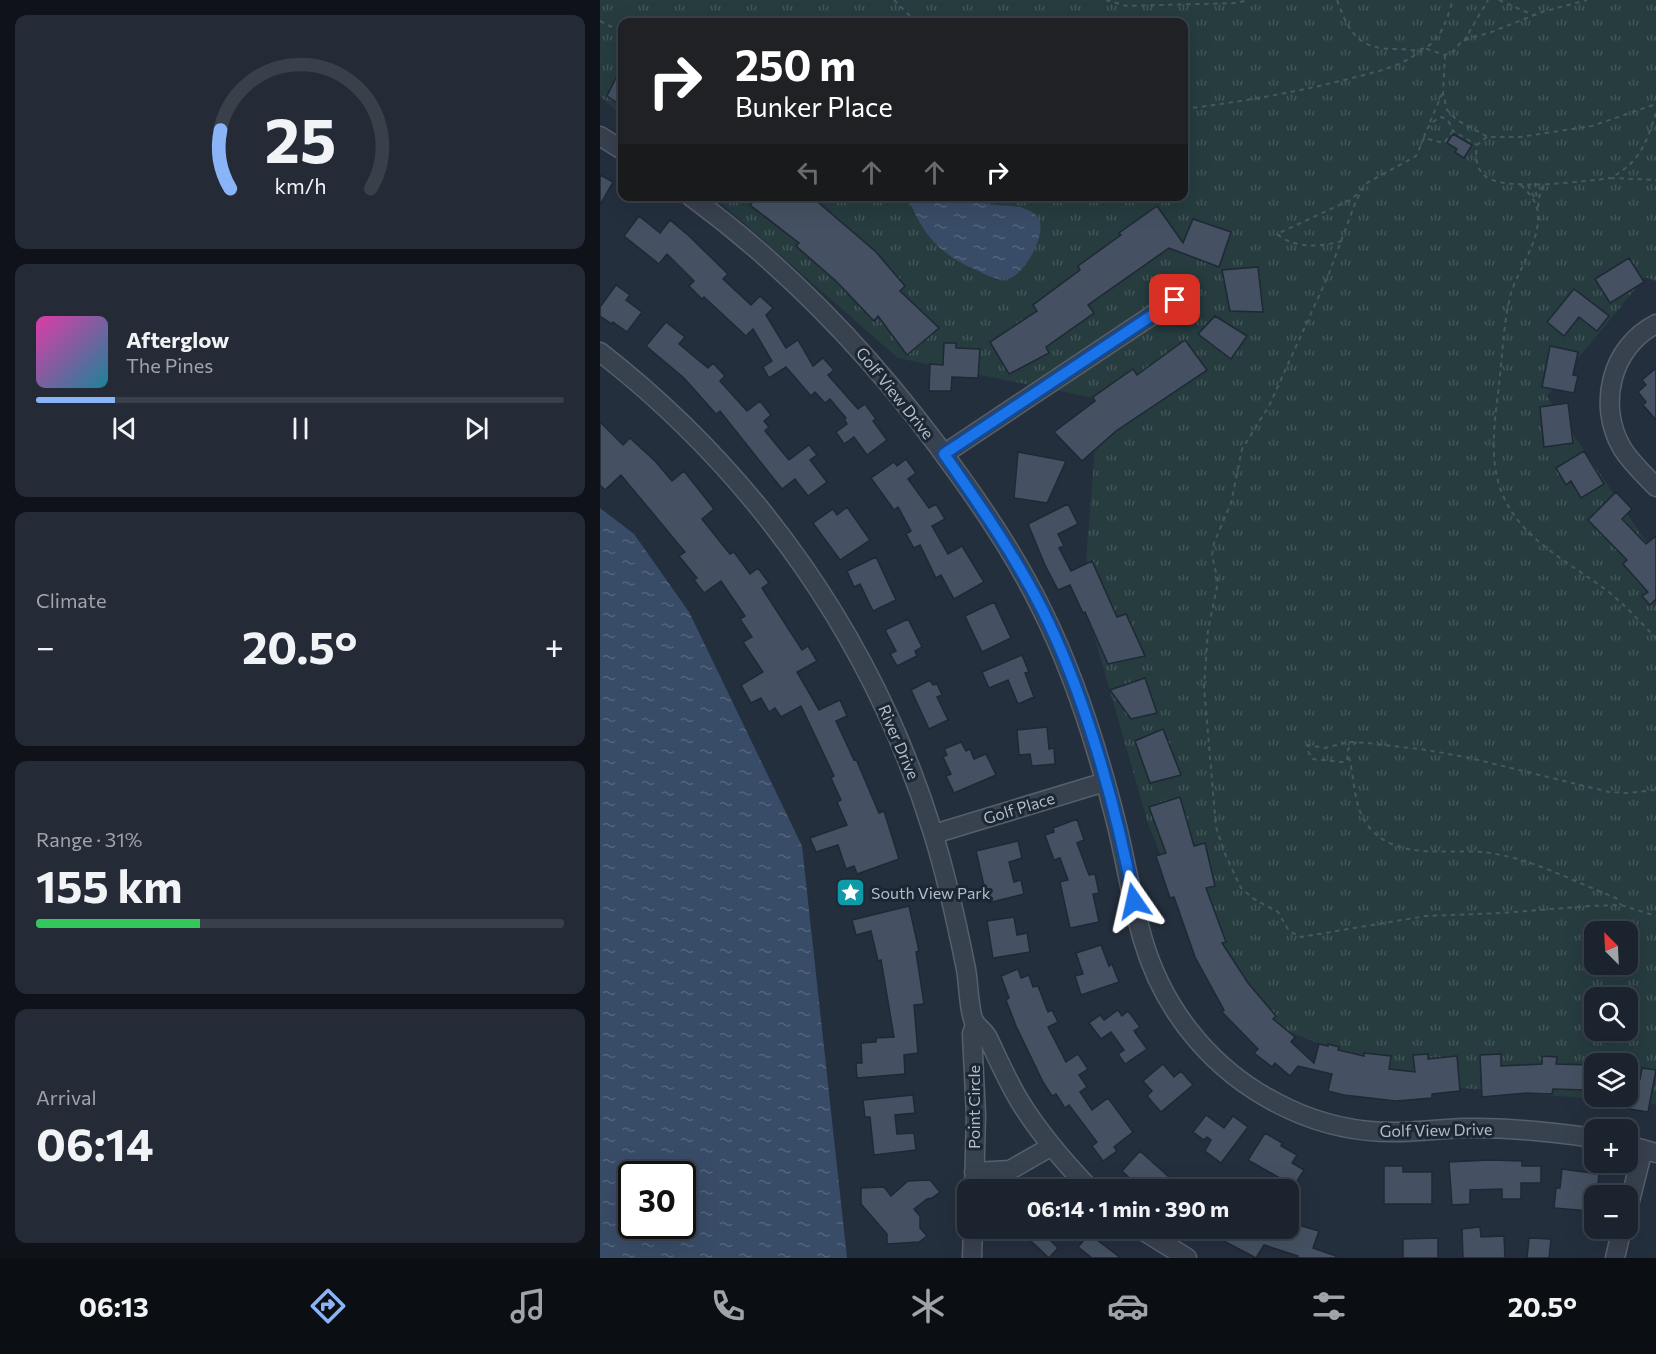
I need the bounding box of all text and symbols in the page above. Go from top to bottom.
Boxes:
text: 250 m [735,38,856,90]
icon: right [636,42,714,120]
text: Bunker Place [735,90,893,123]
text: 25 [264,100,336,176]
icon: left [792,156,825,189]
icon: ahead [855,156,888,189]
icon: ahead [918,156,951,189]
icon: right [981,156,1014,189]
text: km/h [274,172,326,198]
pin [1149,274,1200,325]
icon: arrive [1158,283,1191,316]
text: Afterglow [126,326,229,353]
street label: Golf View Drive [853,343,938,442]
text: The Pines [126,353,213,377]
icon: previous [108,412,141,445]
icon: pause [284,412,317,445]
icon: next [460,412,493,445]
text: Climate [36,588,106,612]
text: 20.5° [242,618,357,673]
text: − [36,625,55,666]
text: + [545,625,564,666]
street label: River Drive [875,702,924,782]
street label: Golf Place [981,788,1057,827]
text: Range · 31% [36,827,142,851]
text: 155 km [36,857,183,912]
position arrow [1102,869,1166,933]
place icon: South View Park [834,877,866,909]
place label: South View Park [871,883,991,902]
north arrow [1584,921,1638,975]
map controls [1584,921,1638,1239]
button: search [1584,987,1638,1041]
button: layers [1584,1053,1638,1107]
street label: Point Circle [964,1065,983,1149]
text: Arrival [36,1085,97,1109]
text: 06:14 [36,1115,154,1170]
street label: Golf View Drive [1380,1119,1492,1140]
button: + [1584,1119,1638,1173]
speed limit sign: 30 [618,1161,696,1239]
button: − [1584,1185,1638,1239]
text: 06:14 · 1 min · 390 m [1027,1195,1229,1222]
icon: directions [307,1285,349,1327]
icon: music [507,1285,549,1327]
icon: phone [707,1285,749,1327]
icon: climate [907,1285,949,1327]
icon: car [1107,1285,1149,1327]
icon: filters [1308,1285,1350,1327]
text: 06:13 [79,1290,149,1323]
text: 20.5° [1508,1290,1577,1323]

